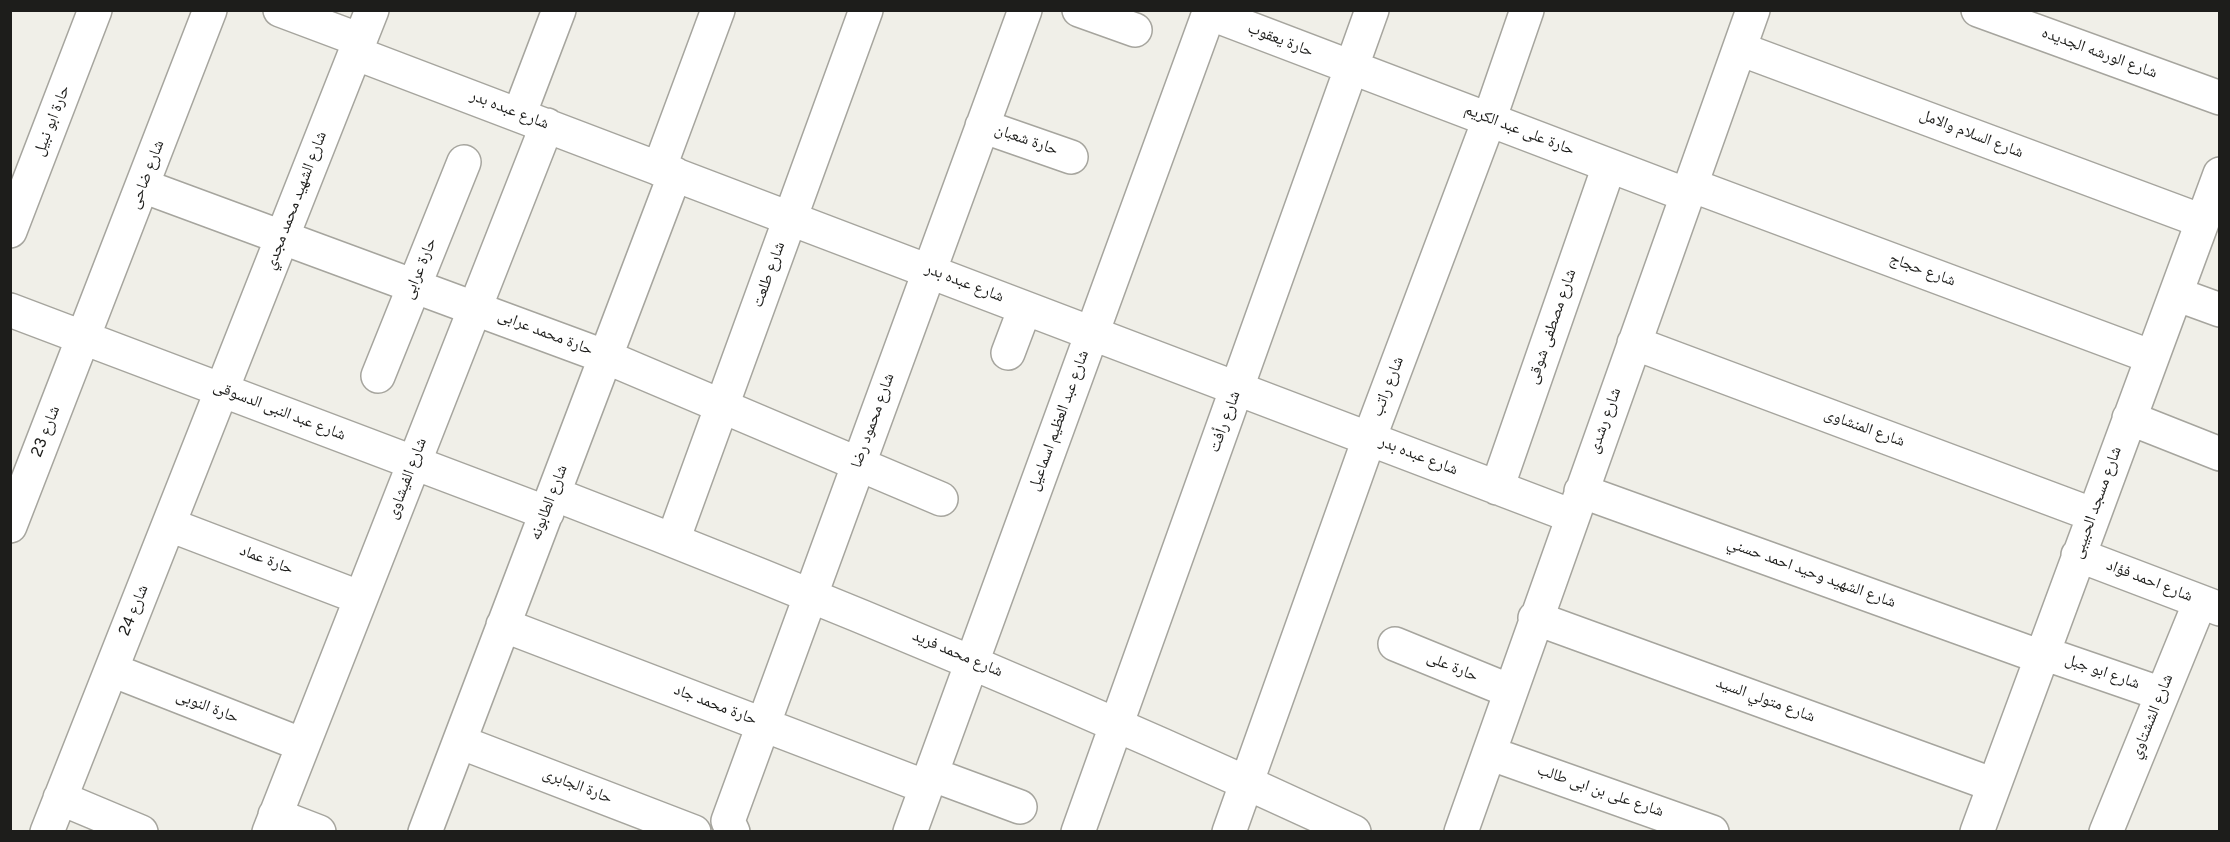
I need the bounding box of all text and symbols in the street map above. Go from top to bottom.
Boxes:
street label: حارة يعقوب [1244,20,1316,62]
street label: شارع الورشه الجديده [2039,24,2159,84]
street label: حارة ابو نبيل [31,83,75,159]
street label: شارع عبده بدر [467,87,551,135]
street label: حارة على عبد الكريم [1461,101,1577,161]
street label: شارع السلام والامل [1916,106,2026,164]
street label: حارة شعبان [992,121,1060,161]
street label: شارع الشهيد محمد مجدي [262,129,332,273]
street label: شارع ضاحى [126,138,170,212]
street label: حارة عرابى [400,236,442,302]
street label: شارع طلعت [749,240,791,310]
street label: شارع حجاج [1886,250,1958,292]
street label: شارع عبده بدر [922,260,1006,308]
street label: شارع مصطفى شوقى [1524,267,1582,387]
street label: حارة محمد عرابى [495,307,595,361]
street label: شارع عبد العظيم اسماعيل [1026,348,1094,494]
street label: شارع راتب [1369,354,1409,420]
street label: شارع محمود رضا [848,371,900,471]
street label: شارع عبد النبى الدسوقى [210,378,348,446]
street label: شارع رشدى [1585,386,1627,456]
street label: شارع رأفت [1206,389,1246,455]
street label: شارع 23 [28,404,66,460]
street label: شارع المنشاوى [1821,405,1907,453]
street label: شارع عبده بدر [1376,433,1460,481]
street label: شارع الفيشاوى [384,436,432,522]
street label: شارع مسجد الحبيبى [2069,444,2127,562]
street label: شارع الطابونه [527,463,573,543]
street label: شارع الشهيد وحيد احمد حسني [1724,534,1898,614]
street label: حارة عماد [236,542,296,580]
street label: شارع احمد فؤاد [2103,557,2195,607]
street label: شارع 24 [116,582,154,640]
street label: شارع محمد فريد [909,627,1005,683]
street label: حارة على [1424,649,1480,687]
street label: شارع ابو جبل [2062,651,2142,695]
street label: شارع الششتاوي [2127,672,2179,762]
street label: شارع متولي السيد [1713,674,1817,728]
street label: حارة محمد جاد [671,681,759,731]
street label: حارة النوبى [173,687,241,729]
street label: شارع على بن ابى طالب [1534,761,1666,823]
street label: حارة الجابرى [539,765,615,809]

